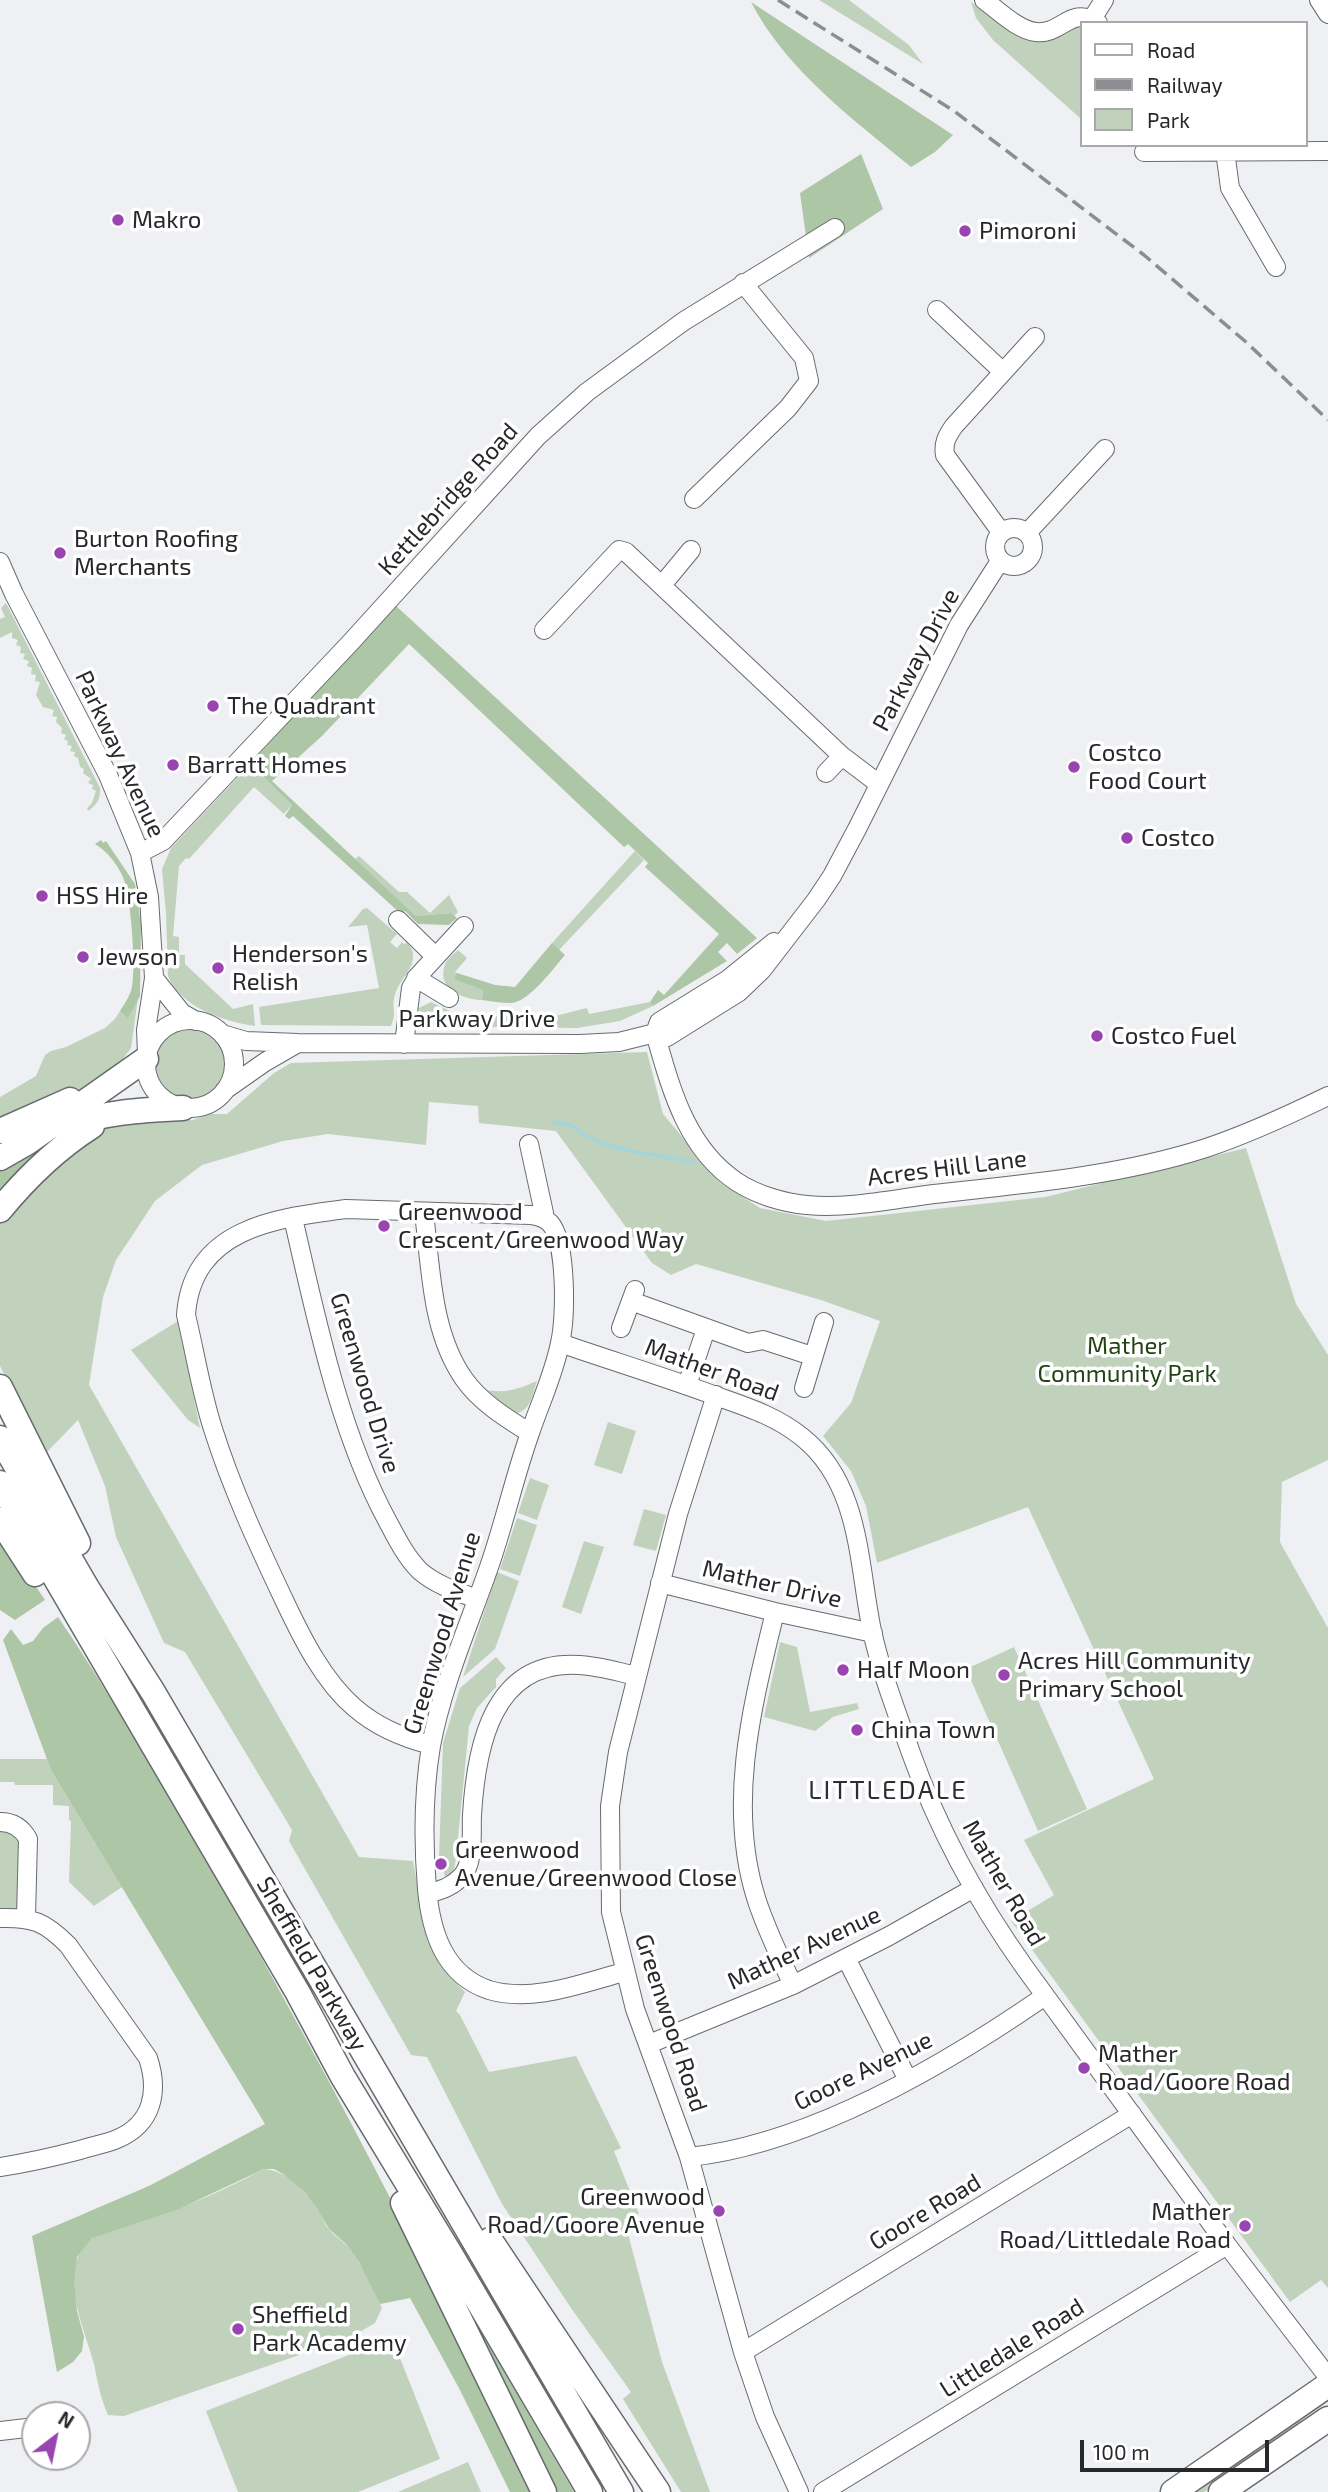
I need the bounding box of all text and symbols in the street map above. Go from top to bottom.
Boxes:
legend [1080,21,1307,147]
text: Road [1147,37,1195,62]
text: Railway [1147,72,1223,97]
text: Park [1147,107,1190,132]
place label: Makro [132,206,201,234]
marker: Makro [110,212,126,228]
place label: Pimoroni [979,217,1077,245]
marker: Pimoroni [957,223,973,239]
street label: Kettlebridge Road [372,417,524,581]
place label: Burton Roofing Merchants [74,525,238,581]
marker: Burton Roofing Merchants [52,545,68,561]
street label: Parkway Drive [866,584,966,736]
street label: Parkway Avenue [69,666,171,842]
place label: The Quadrant [227,692,376,720]
marker: The Quadrant [205,698,221,714]
place label: Costco Food Court [1088,739,1207,795]
place label: Barratt Homes [187,751,347,779]
marker: Barratt Homes [165,757,181,773]
marker: Costco Food Court [1066,759,1082,775]
place label: Costco [1141,824,1215,852]
marker: Costco [1119,830,1135,846]
place label: HSS Hire [56,882,148,910]
marker: HSS Hire [34,888,50,904]
place label: Henderson's Relish [232,940,368,996]
place label: Jewson [97,943,178,971]
marker: Jewson [75,949,91,965]
marker: Henderson's Relish [210,960,226,976]
street label: Parkway Drive [399,1005,555,1033]
place label: Costco Fuel [1111,1022,1236,1050]
marker: Costco Fuel [1089,1028,1105,1044]
street label: Acres Hill Lane [866,1144,1028,1192]
place label: Greenwood Crescent/Greenwood Way [398,1198,684,1254]
marker: Greenwood Crescent/Greenwood Way [376,1218,392,1234]
street label: Greenwood Drive [324,1289,406,1477]
street label: Mather Road [641,1332,783,1408]
park label: Mather Community Park [1037,1332,1217,1388]
street label: Greenwood Avenue [397,1528,487,1738]
street label: Mather Drive [700,1554,844,1614]
place label: Acres Hill Community Primary School [1018,1647,1251,1703]
place label: Half Moon [857,1656,970,1684]
marker: Half Moon [835,1662,851,1678]
marker: Acres Hill Community Primary School [996,1667,1012,1683]
place label: China Town [871,1716,996,1744]
marker: China Town [849,1722,865,1738]
district label: LITTLEDALE [809,1774,967,1806]
street label: Mather Road [956,1815,1052,1951]
place label: Greenwood Avenue/Greenwood Close [455,1836,737,1892]
marker: Greenwood Avenue/Greenwood Close [433,1856,449,1872]
street label: Sheffield Parkway [250,1872,374,2056]
street label: Mather Avenue [723,1900,885,1996]
street label: Greenwood Road [629,1930,713,2116]
street label: Goore Avenue [789,2025,937,2117]
place label: Mather Road/Goore Road [1098,2040,1291,2096]
marker: Mather Road/Goore Road [1076,2060,1092,2076]
street label: Goore Road [864,2167,986,2257]
place label: Greenwood Road/Goore Avenue [487,2183,705,2239]
place label: Mather Road/Littledale Road [999,2198,1231,2254]
marker: Greenwood Road/Goore Avenue [711,2203,727,2219]
marker: Mather Road/Littledale Road [1237,2218,1253,2234]
street label: Littledale Road [935,2292,1089,2404]
place label: Sheffield Park Academy [252,2301,407,2357]
marker: Sheffield Park Academy [230,2321,246,2337]
north arrow [21,2401,91,2471]
text: N [54,2406,78,2433]
scale bar [1083,2426,1272,2470]
text: 100 m [1093,2439,1150,2464]

